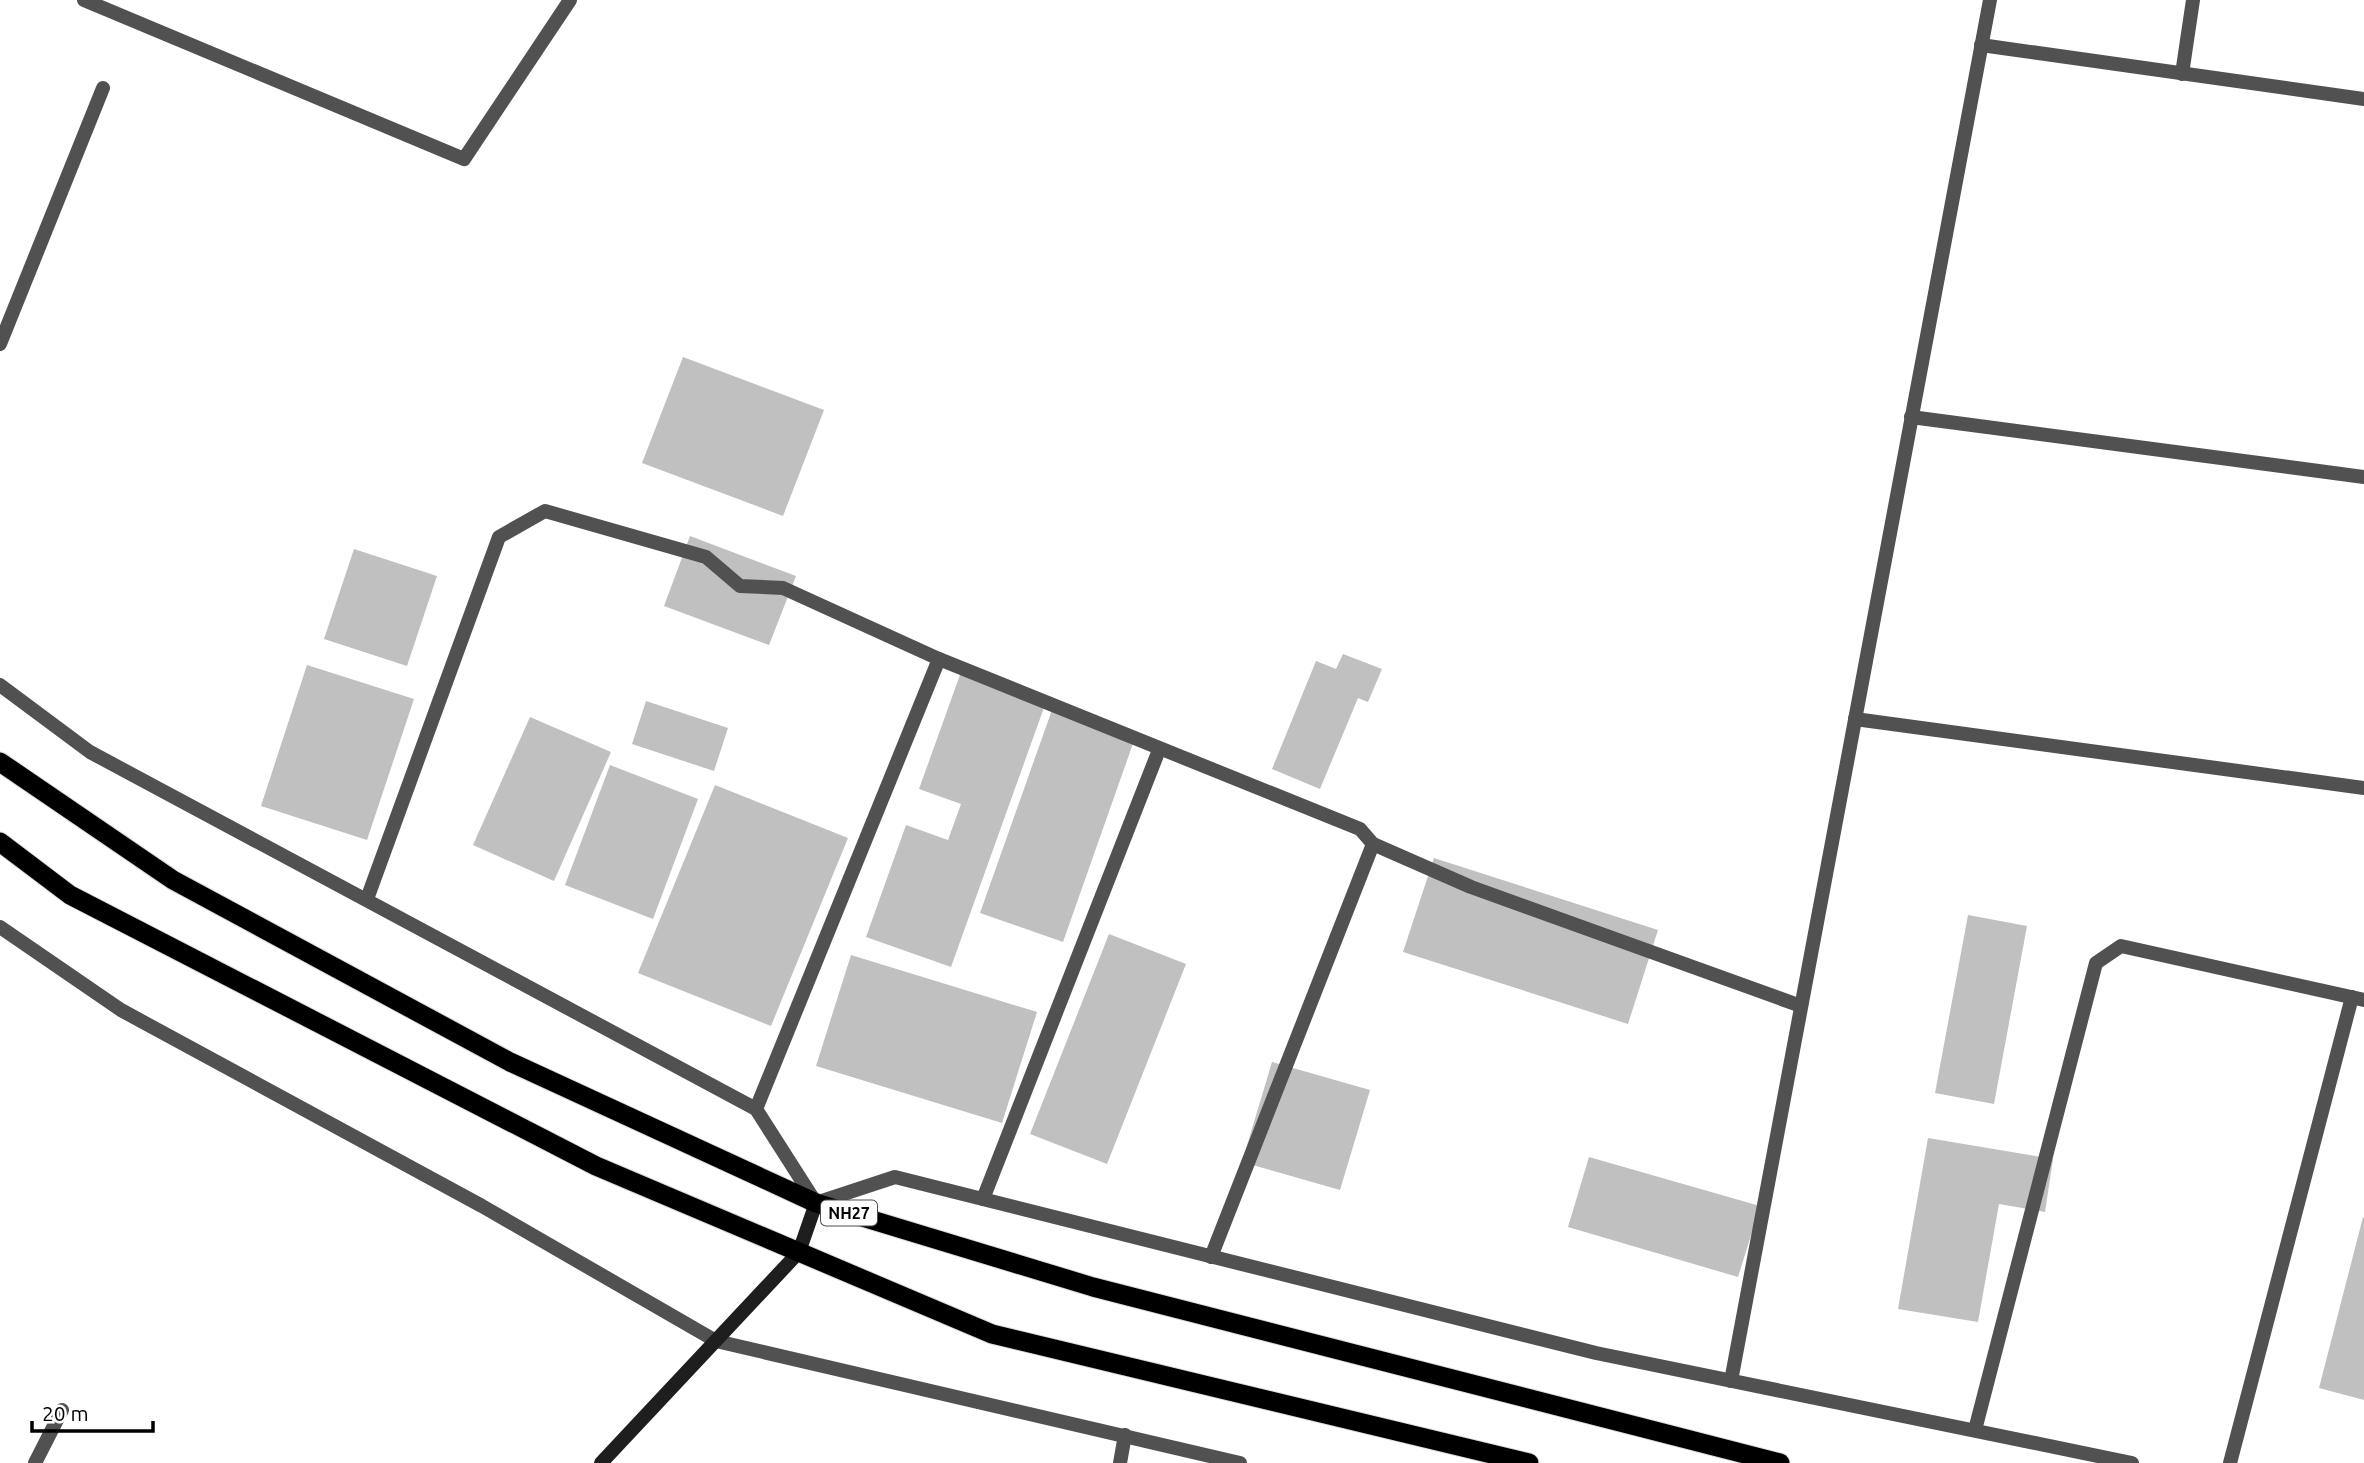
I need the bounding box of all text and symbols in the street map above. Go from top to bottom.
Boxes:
road number: NH27 [821,1200,877,1226]
scale bar [32,1390,152,1434]
text: 20 m [42,1401,89,1425]

